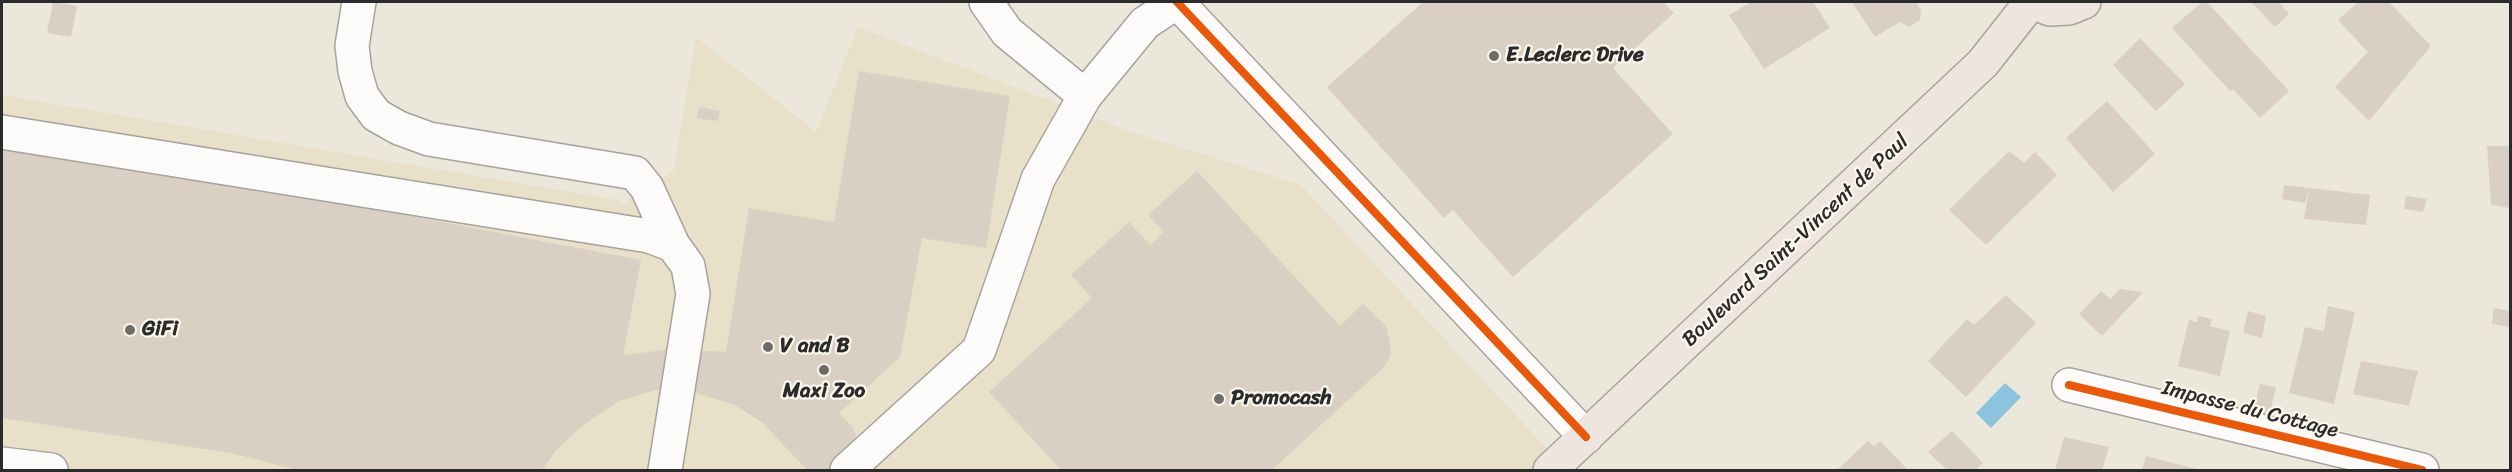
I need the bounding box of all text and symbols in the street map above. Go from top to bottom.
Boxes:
place label: E.Leclerc Drive [1506,43,1644,69]
marker: E.Leclerc Drive [1487,49,1501,63]
street label: Boulevard Saint-Vincent de Paul [1678,129,1914,353]
place label: GiFi [142,317,178,343]
marker: GiFi [123,323,137,337]
place label: V and B [780,334,850,360]
marker: V and B [761,340,775,354]
marker: Maxi Zoo [817,363,831,377]
street label: Impasse du Cottage [2159,376,2341,444]
place label: Maxi Zoo [783,379,865,405]
place label: Promocash [1231,386,1332,412]
marker: Promocash [1212,392,1226,406]

